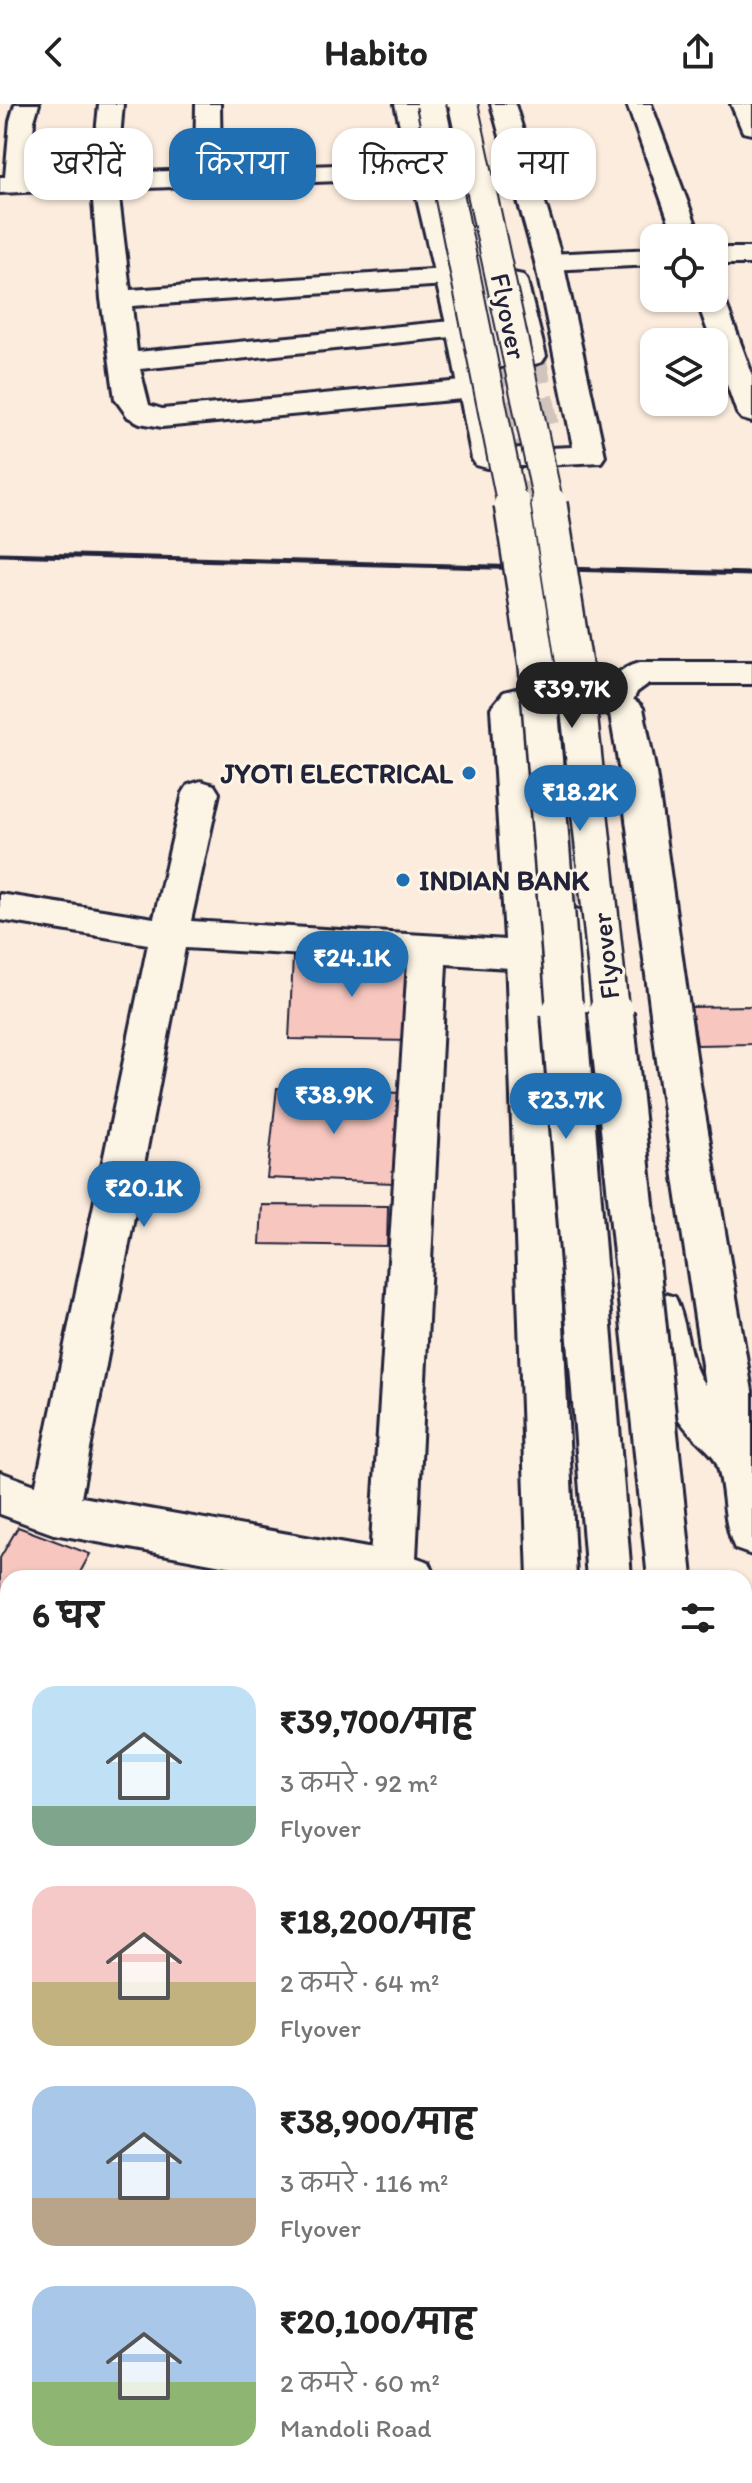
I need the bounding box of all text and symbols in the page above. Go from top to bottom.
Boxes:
icon: back [32,30,76,74]
icon: share [676,30,720,74]
text: Habito [324,31,428,74]
chip: खरीदें [24,128,153,200]
chip: किराया [169,128,316,200]
chip: फ़िल्टर [332,128,475,200]
chip: नया [491,128,596,200]
map controls [640,224,728,416]
button: locate [640,224,728,312]
street label: Flyover [483,270,535,362]
button: layers [640,328,728,416]
pin: ₹39.7K [507,662,637,730]
text: ₹39.7K [534,672,610,704]
place label: JYOTI ELECTRICAL [220,756,454,790]
marker: JYOTI ELECTRICAL [460,764,478,782]
pin: ₹18.2K [515,765,645,833]
text: ₹18.2K [542,775,618,807]
place label: INDIAN BANK [419,863,590,897]
marker: INDIAN BANK [394,871,412,889]
street label: Flyover [584,911,626,1001]
pin: ₹24.1K [287,931,417,999]
text: ₹24.1K [313,941,391,973]
pin: ₹38.9K [269,1068,399,1136]
pin: ₹23.7K [501,1073,631,1141]
text: ₹38.9K [295,1078,373,1110]
text: ₹23.7K [528,1083,604,1115]
pin: ₹20.1K [79,1161,209,1229]
text: ₹20.1K [105,1171,183,1203]
text: 6 घर [32,1595,103,1636]
icon: filters [676,1596,720,1640]
text: ₹39,700/माह [280,1701,474,1742]
icon: home [96,1718,192,1814]
text: 3 कमरे · 92 m² [280,1767,438,1799]
text: Flyover [280,1812,361,1844]
text: ₹18,200/माह [280,1901,473,1942]
icon: home [96,1918,192,2014]
text: 2 कमरे · 64 m² [280,1967,439,1999]
text: Flyover [280,2012,361,2044]
text: ₹38,900/माह [280,2101,476,2142]
icon: home [96,2118,192,2214]
text: 3 कमरे · 116 m² [280,2167,448,2199]
text: Flyover [280,2212,361,2244]
text: ₹20,100/माह [280,2301,475,2342]
icon: home [96,2318,192,2414]
text: 2 कमरे · 60 m² [280,2367,440,2399]
text: Mandoli Road [280,2412,432,2444]

